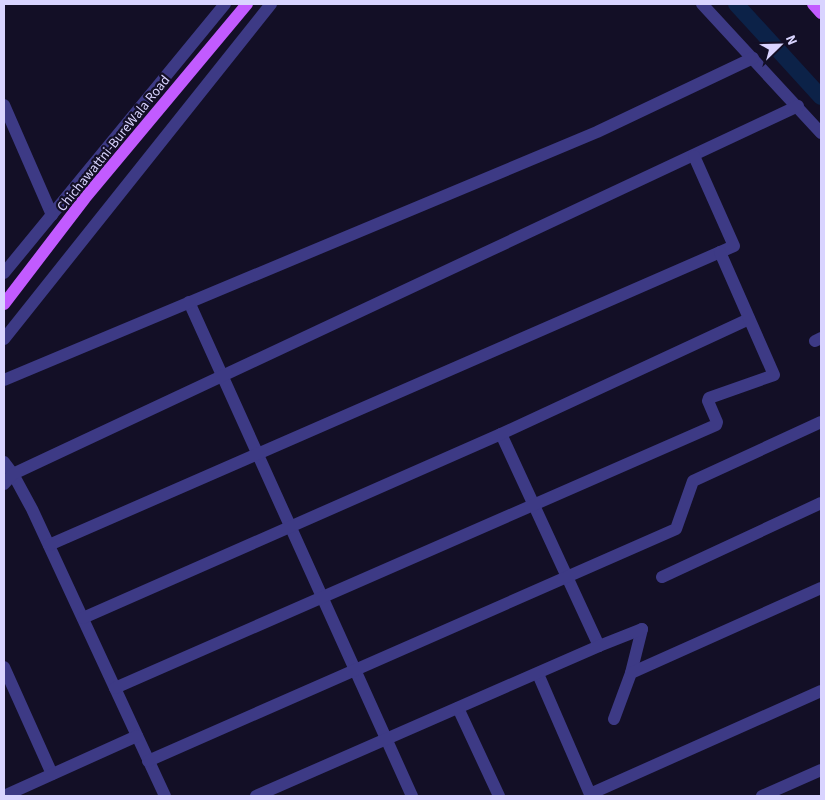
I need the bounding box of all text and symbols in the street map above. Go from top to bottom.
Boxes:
north arrow [755,20,805,70]
text: N [780,32,802,49]
street label: Chichawattni-BureWala Road [52,71,175,216]

